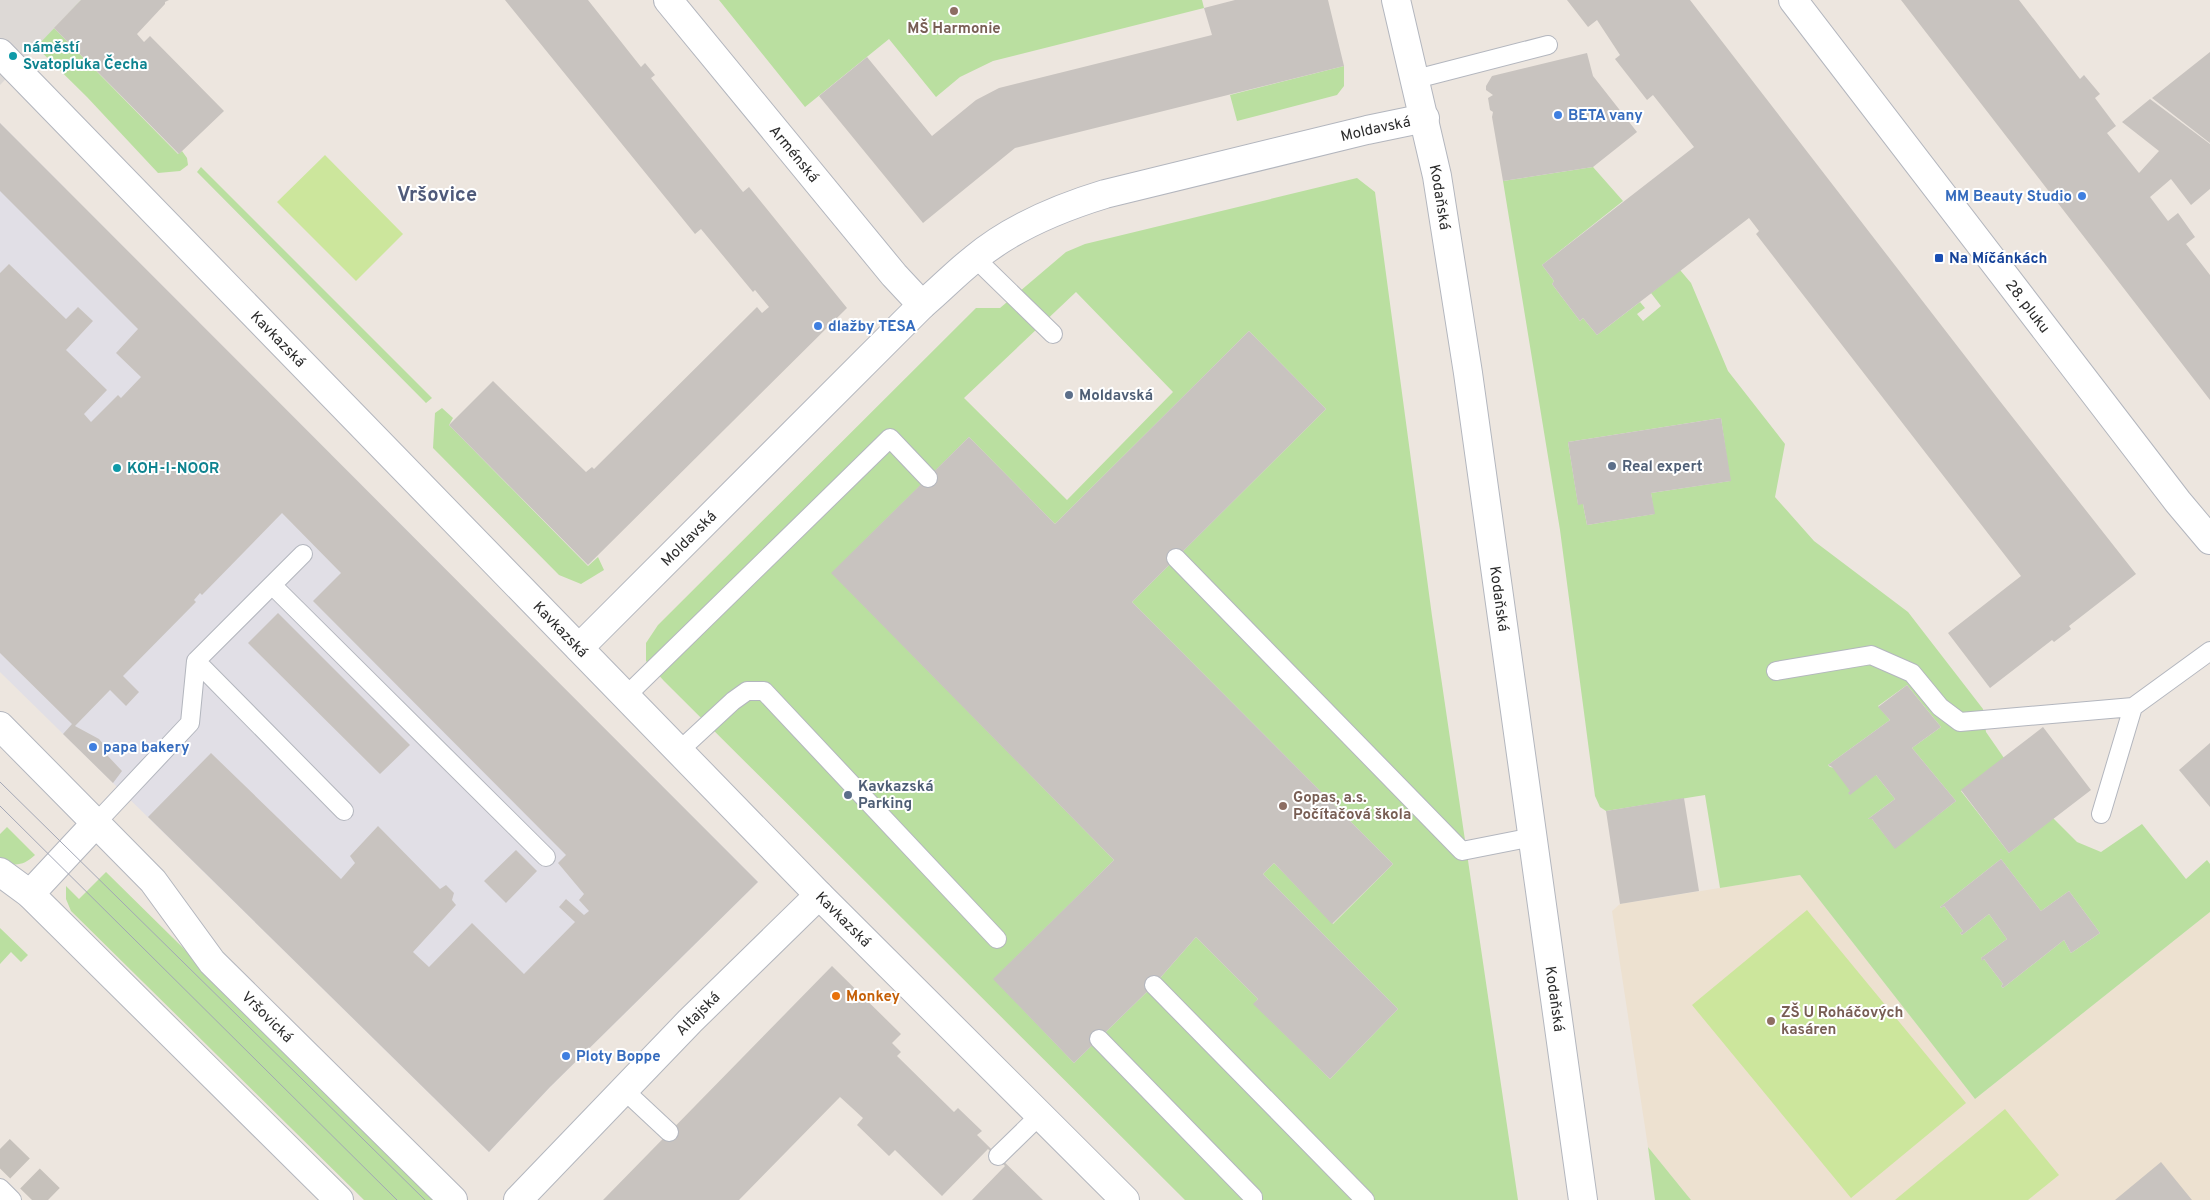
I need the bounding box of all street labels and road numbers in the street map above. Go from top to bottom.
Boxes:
street label: Moldavská [1339,113,1412,147]
street label: Arménská [764,122,822,187]
street label: Kodaňská [1424,163,1453,231]
street label: 28. pluku [2000,277,2053,338]
street label: Kavkazská [246,308,309,372]
street label: Moldavská [658,508,722,571]
street label: Kodaňská [1484,565,1512,633]
street label: Kavkazská [528,598,591,663]
street label: Kavkazská [810,889,874,952]
street label: Kodaňská [1540,965,1568,1033]
street label: Vršovická [237,988,296,1048]
street label: Altajská [673,989,725,1041]

